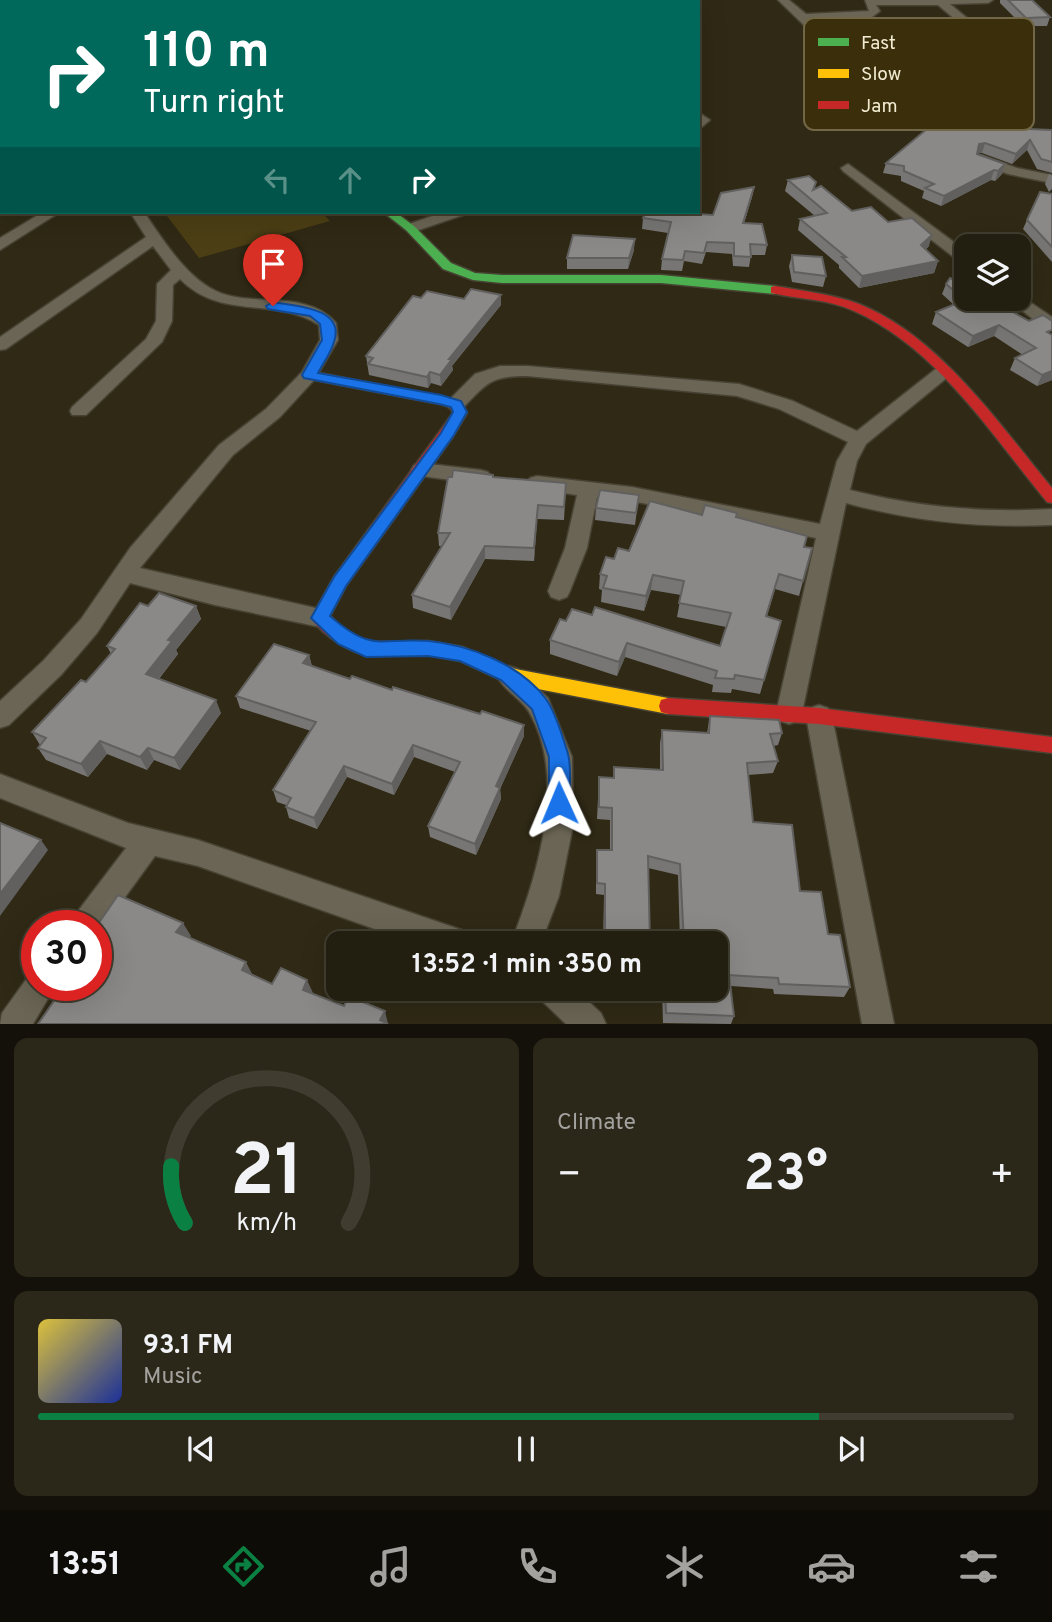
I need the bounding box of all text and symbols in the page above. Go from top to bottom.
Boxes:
legend [804,18,1034,130]
text: 110 m [143,23,270,85]
icon: right [28,28,119,119]
text: Fast [861,32,896,56]
text: Slow [861,63,901,87]
text: Turn right [143,84,285,124]
text: Jam [861,95,898,119]
icon: left [258,161,296,199]
icon: ahead [331,161,369,199]
icon: right [404,161,442,199]
pin [243,234,303,306]
map controls [954,234,1031,311]
button: layers [954,234,1031,311]
icon: arrive [254,245,292,283]
position arrow [522,766,596,840]
speed limit sign: 30 [21,910,112,1001]
text: 13:52 · 1 min · 350 m [412,949,642,982]
text: Climate [557,1109,636,1138]
text: 21 [230,1130,303,1222]
text: 23° [743,1143,828,1209]
text: − [557,1152,582,1201]
text: + [989,1152,1014,1201]
text: km/h [236,1208,297,1240]
text: 93.1 FM [143,1330,233,1363]
text: Music [143,1363,203,1392]
icon: previous [182,1430,220,1468]
icon: pause [507,1430,545,1468]
icon: next [832,1430,870,1468]
icon: directions [219,1542,268,1591]
icon: music [366,1542,415,1591]
icon: phone [513,1542,562,1591]
icon: climate [660,1542,709,1591]
icon: car [807,1542,856,1591]
icon: filters [954,1542,1003,1591]
text: 13:51 [49,1546,121,1586]

